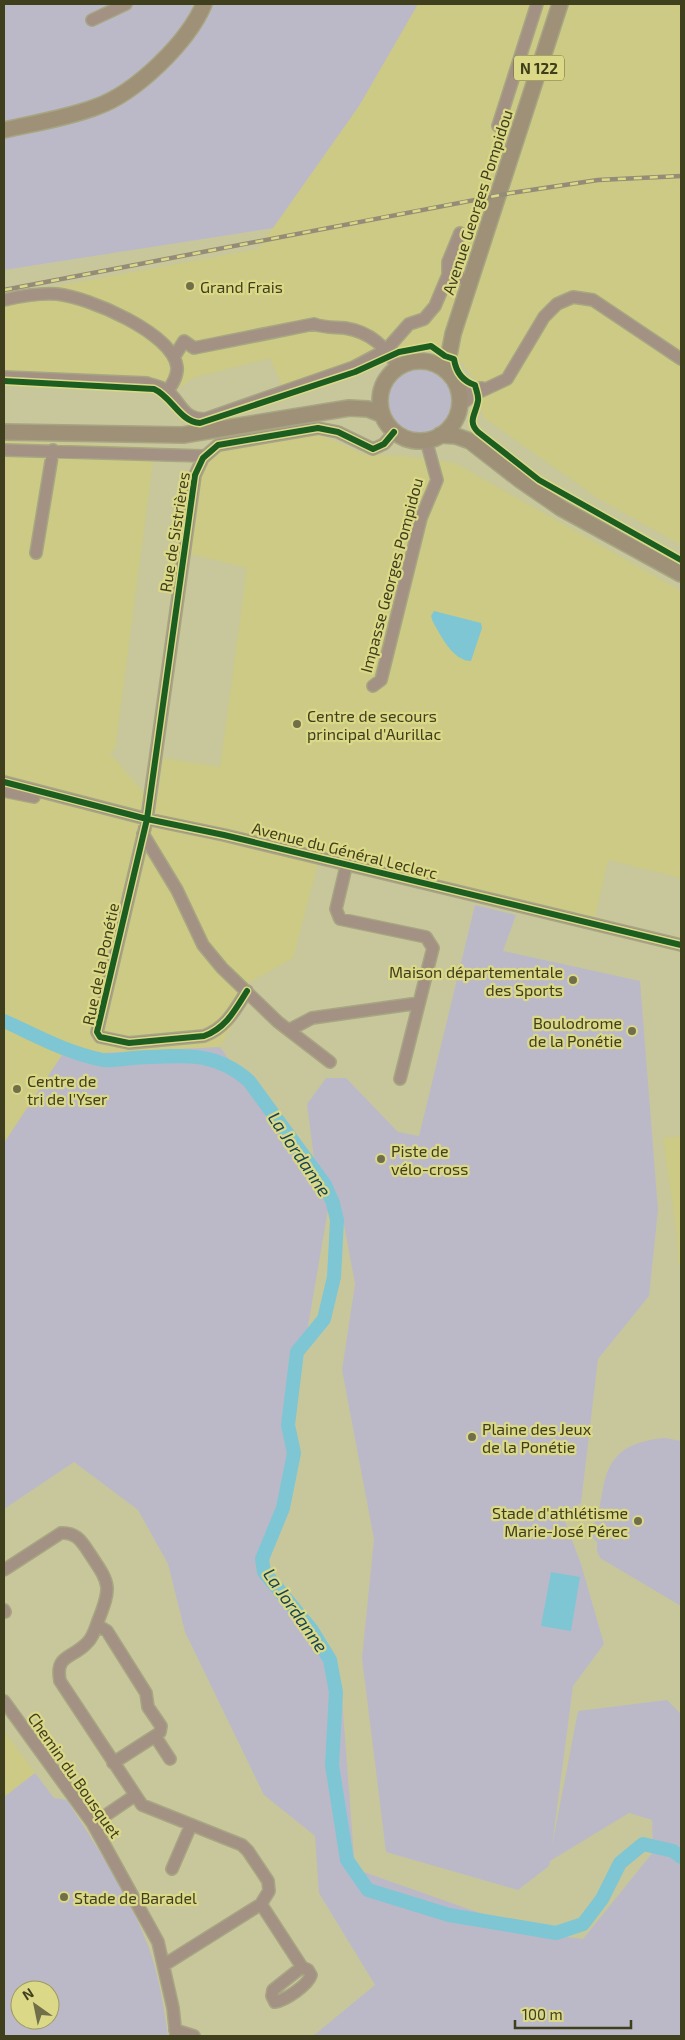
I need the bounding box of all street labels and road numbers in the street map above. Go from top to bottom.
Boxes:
road number: N 122 [514,56,564,80]
street label: Avenue Georges Pompidou [438,107,516,297]
street label: Rue de Sistrières [155,470,193,594]
street label: Impasse Georges Pompidou [356,475,426,675]
street label: Avenue du Général Leclerc [250,818,440,882]
street label: Rue de la Ponétie [78,901,122,1027]
street label: Chemin du Bousquet [25,1709,125,1841]

